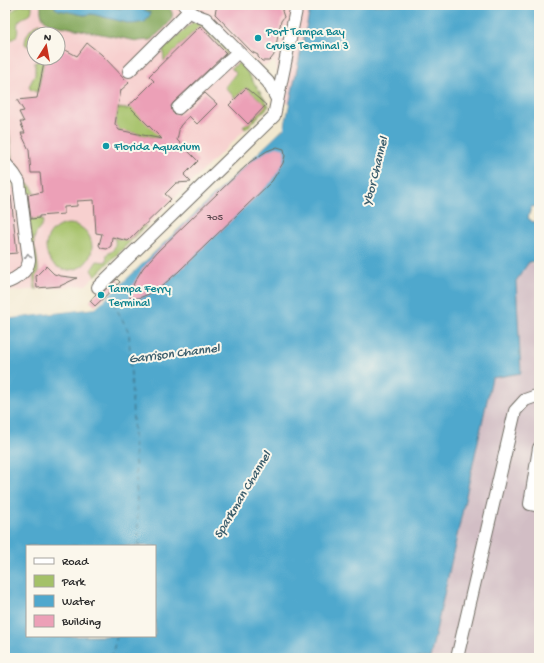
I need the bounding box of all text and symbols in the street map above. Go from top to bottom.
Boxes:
north arrow [26,26,66,66]
place label: Port Tampa Bay Cruise Terminal 3 [265,26,349,54]
text: N [43,32,52,45]
marker: Port Tampa Bay Cruise Terminal 3 [253,33,263,43]
water label: Ybor Channel [361,134,393,208]
marker: Florida Aquarium [101,141,111,151]
place label: Florida Aquarium [113,141,200,155]
house number: 705 [206,212,223,224]
one-way arrow [23,253,32,259]
place label: Tampa Ferry Terminal [108,283,171,311]
marker: Tampa Ferry Terminal [96,290,106,300]
water label: Garrison Channel [128,341,222,367]
water label: Sparkman Channel [211,448,276,542]
legend [26,545,156,637]
text: Road [62,556,89,570]
text: Park [61,576,87,590]
text: Water [62,596,96,610]
text: Building [61,616,101,630]

